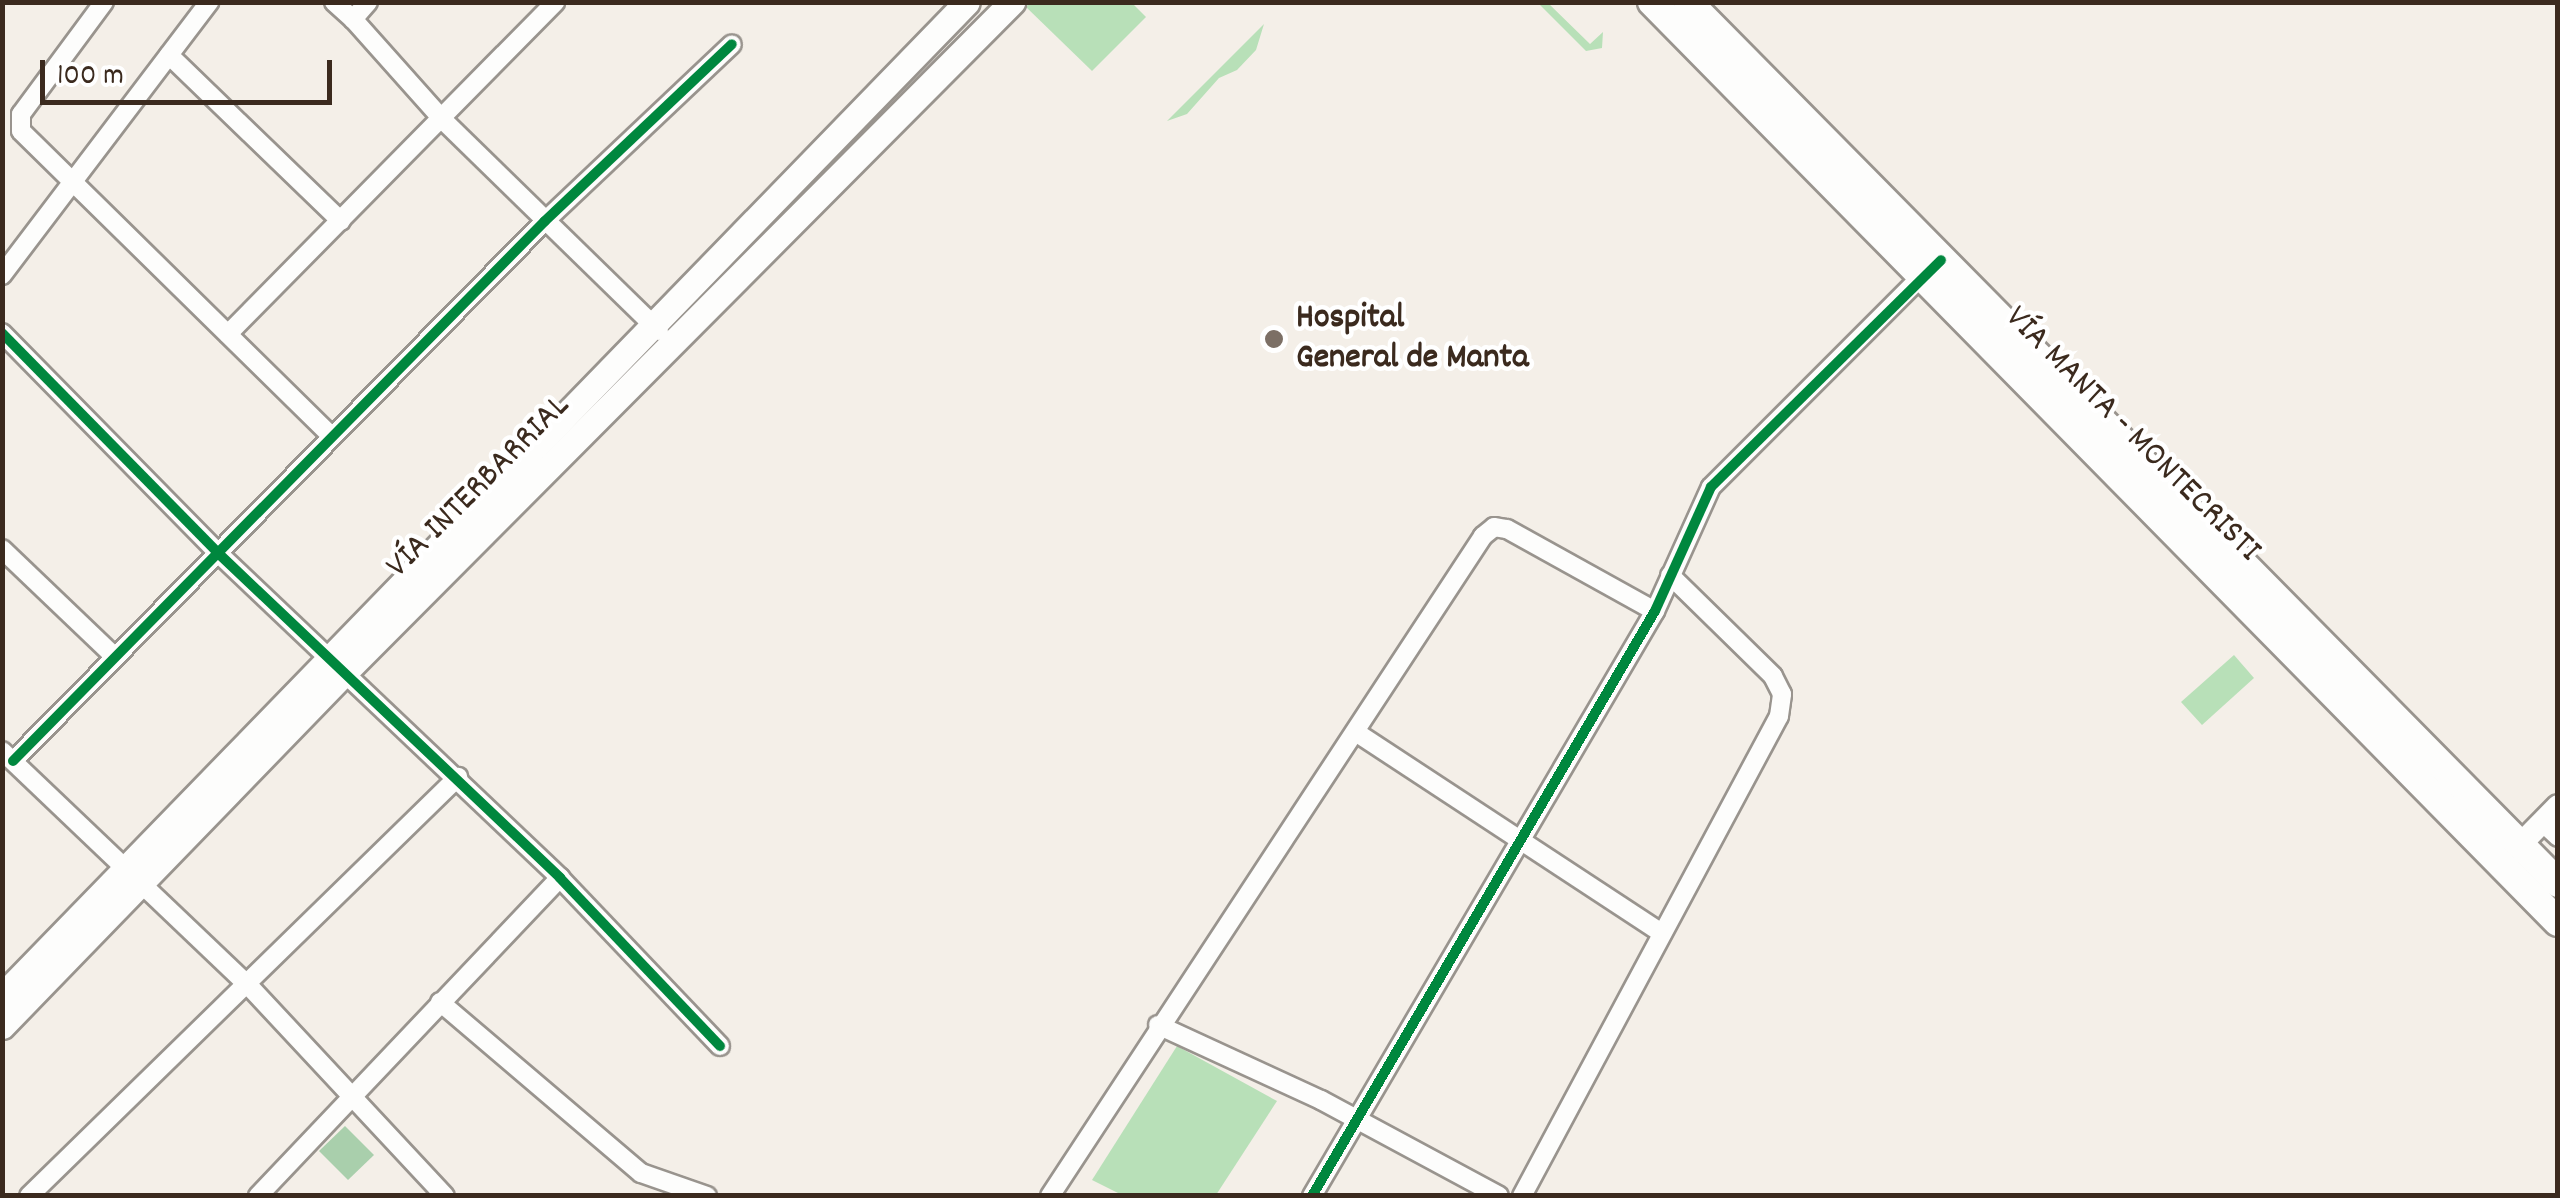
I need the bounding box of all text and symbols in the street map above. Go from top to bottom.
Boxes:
scale bar [45,40,338,102]
text: 100 m [57,56,124,99]
place label: Hospital General de Manta [1296,298,1529,380]
street label: VÍA MANTA - MONTECRISTI [1995,298,2269,572]
marker: Hospital General de Manta [1261,326,1287,352]
street label: VÍA INTERBARRIAL [378,386,580,588]

